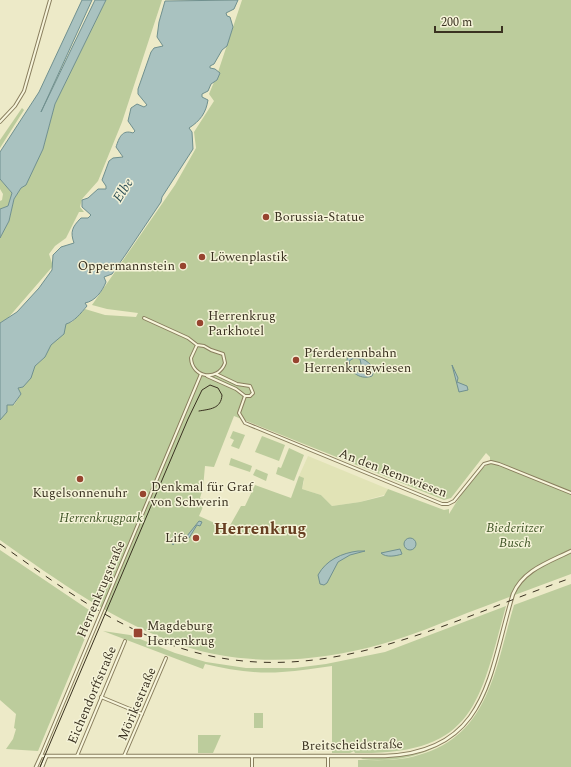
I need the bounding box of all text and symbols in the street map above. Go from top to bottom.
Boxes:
scale bar [435,8,502,34]
text: 200 m [441,13,472,32]
water label: Elbe [107,174,139,206]
place label: Borussia-Statue [274,207,364,227]
marker: Borussia-Statue [261,212,271,222]
place label: Löwenplastik [210,247,288,267]
marker: Löwenplastik [197,252,207,262]
place label: Oppermannstein [78,256,175,276]
marker: Oppermannstein [178,261,188,271]
place label: Herrenkrug Parkhotel [208,306,276,341]
marker: Herrenkrug Parkhotel [195,318,205,328]
place label: Pferderennbahn Herrenkrugwiesen [304,343,412,378]
marker: Pferderennbahn Herrenkrugwiesen [291,355,301,365]
street label: An den Rennwiesen [336,443,450,503]
marker: Kugelsonnenuhr [75,474,85,484]
place label: Denkmal für Graf von Schwerin [150,477,254,512]
place label: Kugelsonnenuhr [33,483,127,503]
marker: Denkmal für Graf von Schwerin [138,489,148,499]
park label: Herrenkrugpark [59,508,143,528]
district label: Herrenkrug [214,516,306,542]
park label: Biederitzer Busch [486,518,544,553]
place label: Life [165,528,188,548]
marker: Life [191,533,201,543]
street label: Herrenkrugstraße [72,537,130,641]
place label: Magdeburg Herrenkrug [147,616,215,651]
marker: Magdeburg Herrenkrug [132,627,144,639]
street label: Eichendorffstraße [62,643,122,747]
street label: Mörikestraße [113,664,161,744]
street label: Breitscheidstraße [301,734,403,756]

